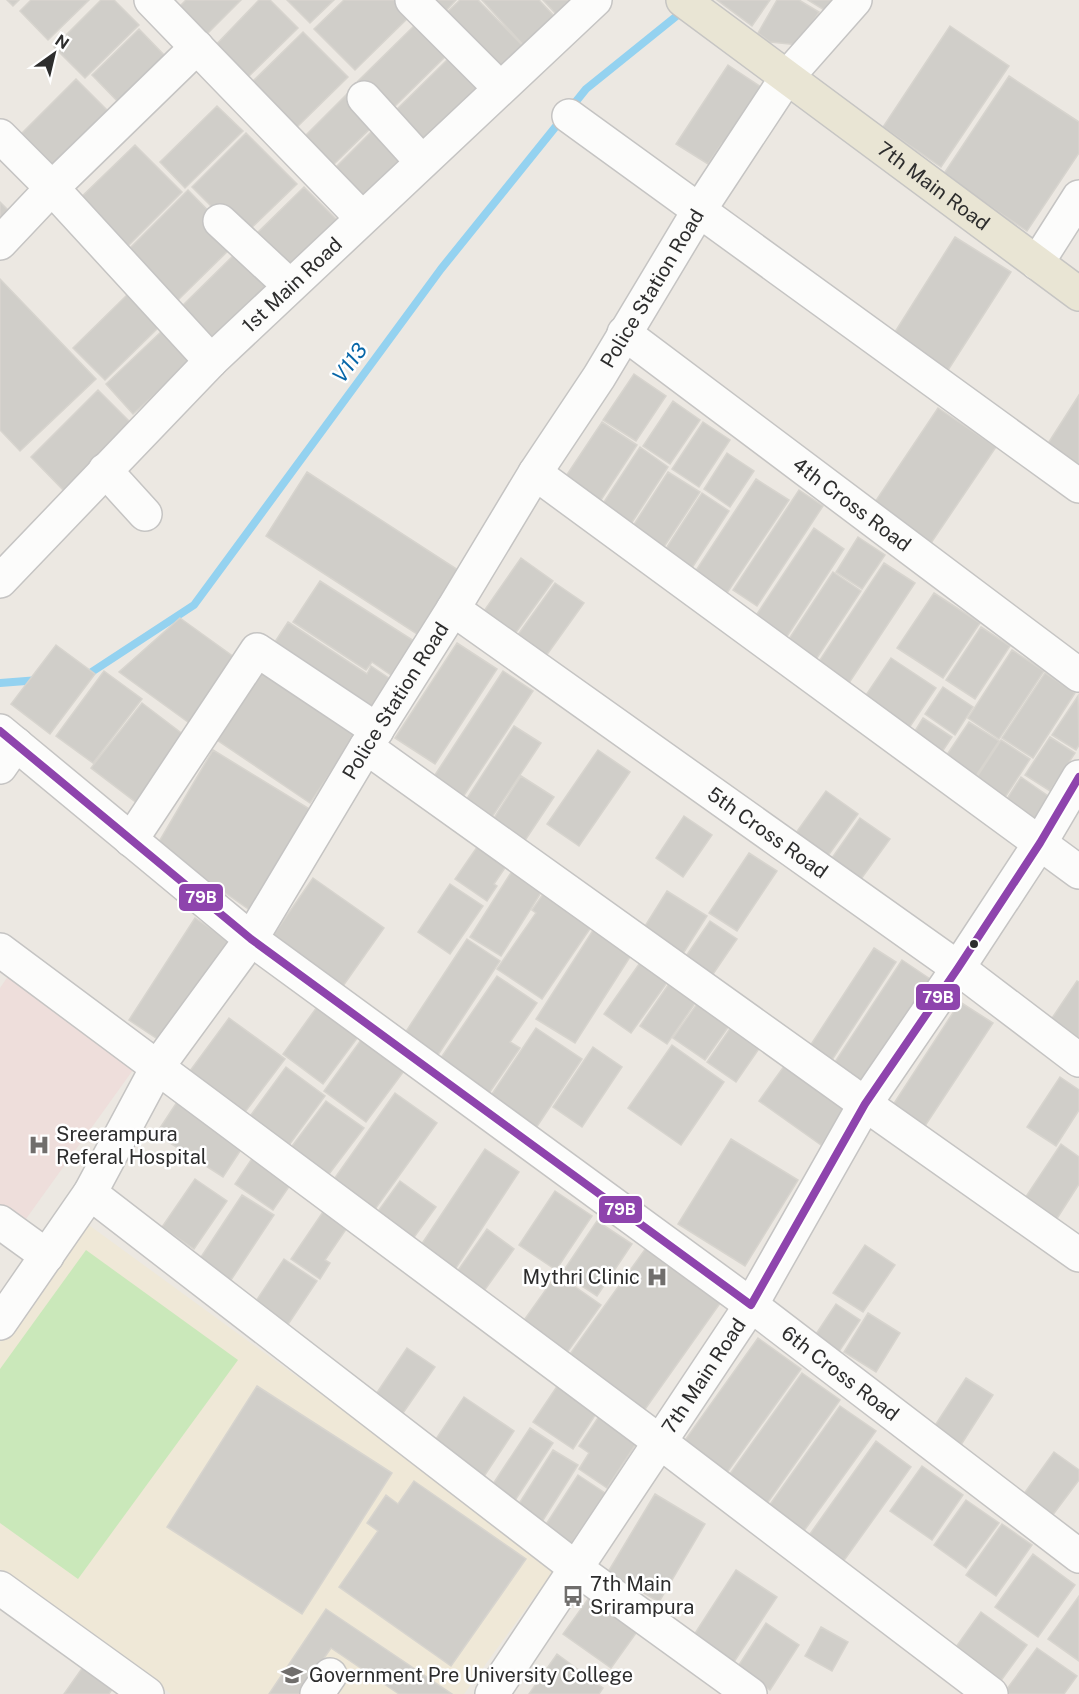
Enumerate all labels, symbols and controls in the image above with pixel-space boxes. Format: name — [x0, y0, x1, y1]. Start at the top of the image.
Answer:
north arrow — [24, 24, 84, 84]
text: N — [52, 31, 73, 53]
street label: 7th Main Road — [873, 136, 994, 236]
street label: Police Station Road — [595, 205, 709, 372]
street label: 1st Main Road — [237, 232, 347, 338]
water label: V113 — [327, 338, 372, 387]
street label: 4th Cross Road — [788, 452, 916, 556]
street label: Police Station Road — [337, 618, 454, 784]
street label: 5th Cross Road — [703, 782, 832, 884]
line badge: 79B — [178, 883, 224, 912]
text: 79B — [185, 888, 217, 907]
unlabelled marker — [968, 938, 980, 950]
line badge: 79B — [915, 983, 961, 1011]
text: 79B — [922, 988, 954, 1007]
place label: Sreerampura Referal Hospital — [56, 1122, 207, 1169]
hospital icon: Sreerampura Referal Hospital — [27, 1133, 51, 1157]
line badge: 79B — [598, 1195, 643, 1224]
text: 79B — [604, 1200, 636, 1219]
place label: Mythri Clinic — [522, 1265, 640, 1289]
hospital icon: Mythri Clinic — [645, 1265, 669, 1289]
street label: 7th Main Road — [657, 1314, 751, 1438]
street label: 6th Cross Road — [777, 1321, 904, 1426]
place label: 7th Main Srirampura — [590, 1572, 694, 1619]
bus stop icon: 7th Main Srirampura — [561, 1584, 585, 1608]
school or university icon: Government Pre University College — [280, 1663, 304, 1687]
place label: Government Pre University College — [309, 1663, 633, 1687]

